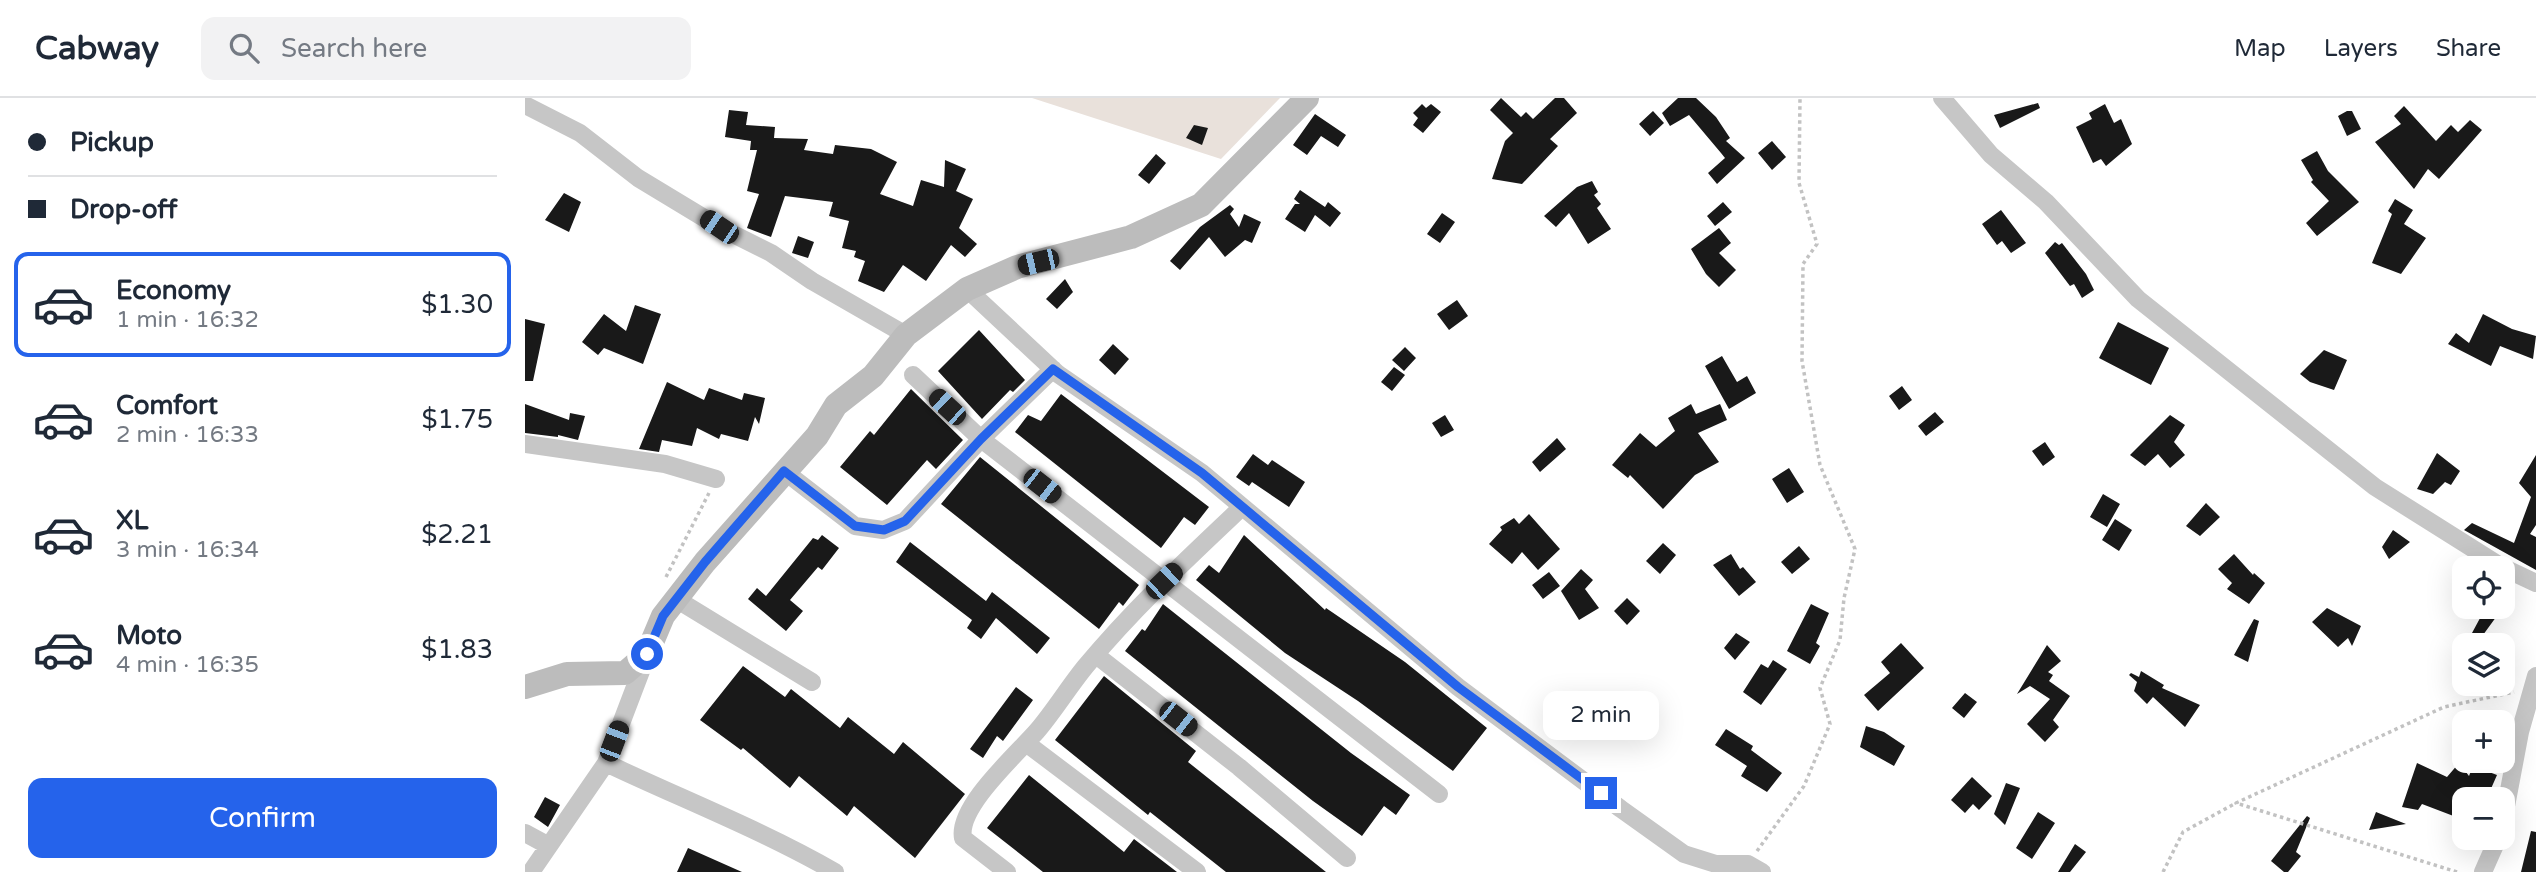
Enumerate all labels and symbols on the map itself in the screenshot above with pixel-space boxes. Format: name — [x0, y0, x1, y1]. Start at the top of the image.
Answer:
car — [696, 207, 743, 247]
car — [1016, 247, 1061, 277]
car — [925, 385, 970, 429]
car — [1019, 465, 1066, 507]
car — [1142, 559, 1187, 603]
route start — [631, 638, 663, 670]
callout: 2 min — [1543, 692, 1659, 740]
car — [1155, 698, 1202, 740]
car — [597, 718, 632, 764]
route end — [1585, 777, 1617, 809]

